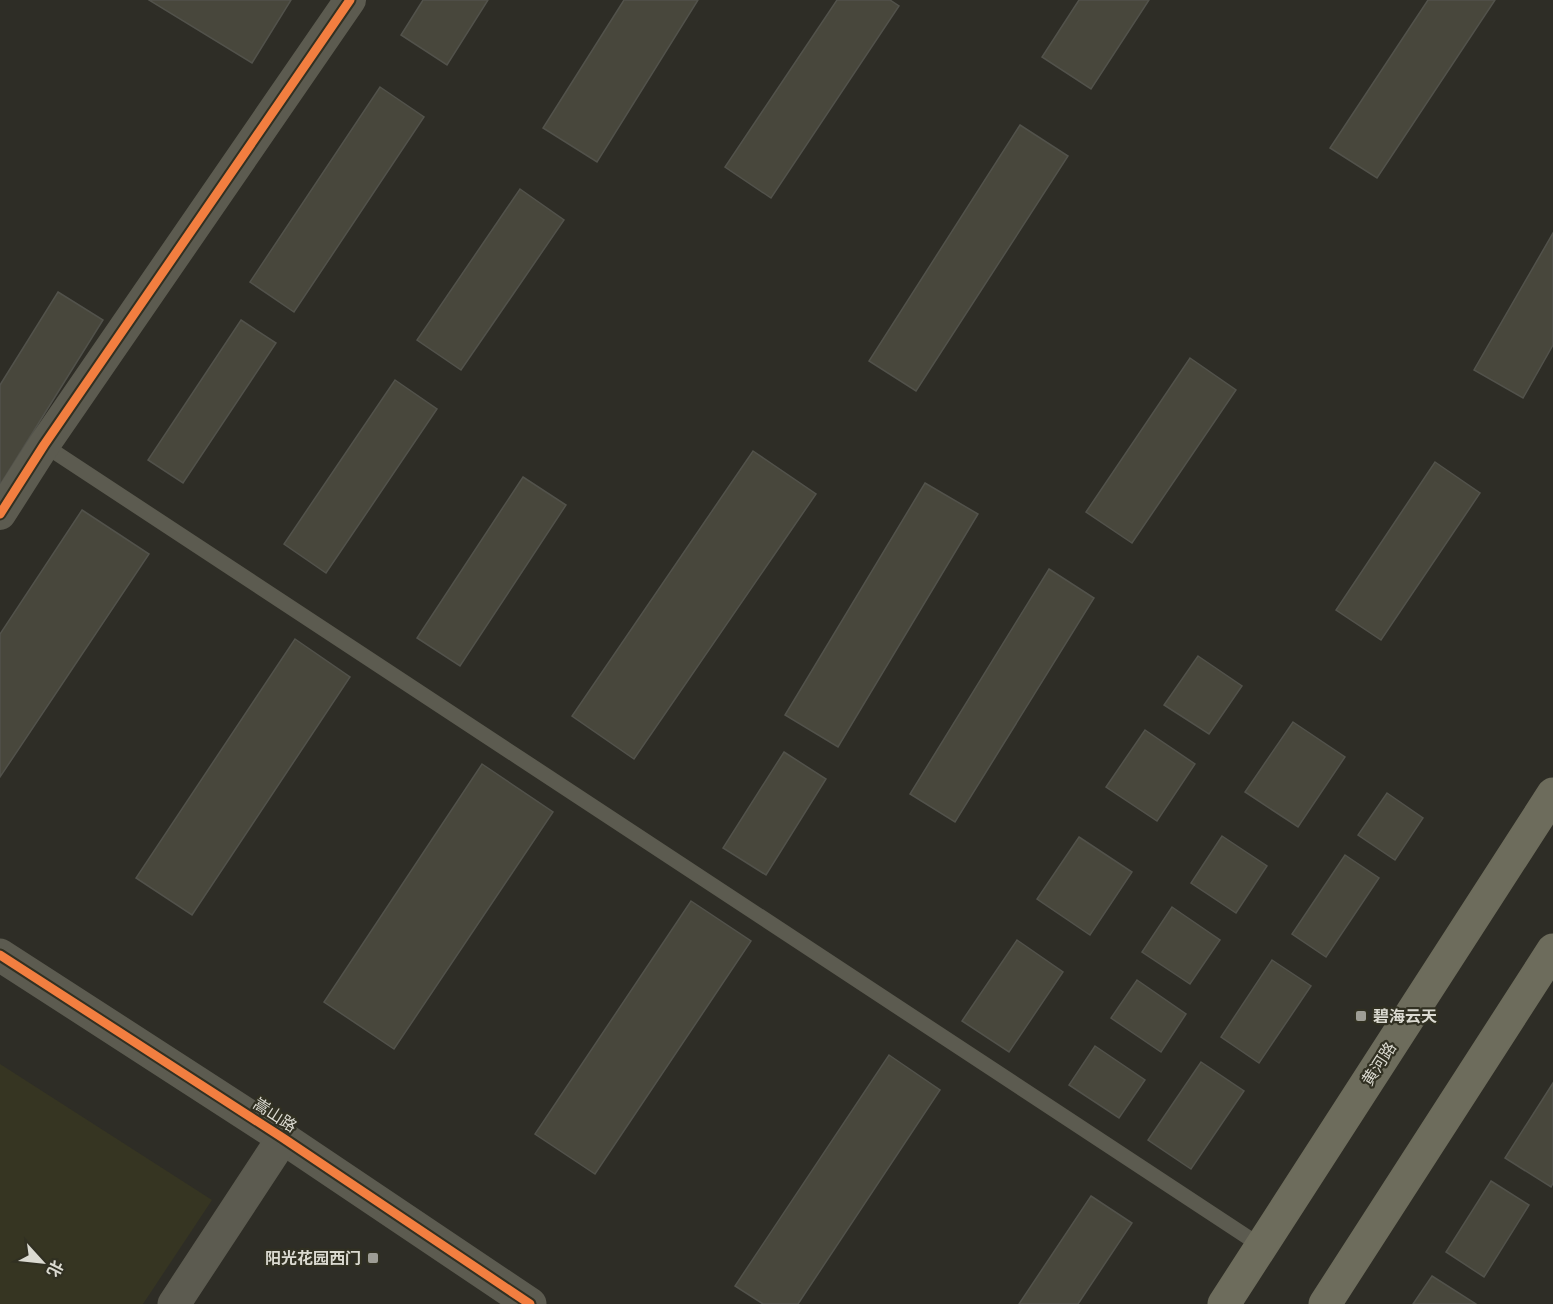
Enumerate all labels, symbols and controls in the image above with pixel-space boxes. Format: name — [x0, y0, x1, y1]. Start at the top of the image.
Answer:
place label: 碧海云天 — [1373, 1007, 1437, 1026]
marker: 碧海云天 — [1354, 1009, 1368, 1023]
street label: 黄河路 — [1358, 1039, 1400, 1089]
street label: 嵩山路 — [250, 1094, 300, 1136]
north arrow — [12, 1232, 72, 1292]
place label: 阳光花园西门 — [265, 1249, 361, 1268]
marker: 阳光花园西门 — [366, 1251, 380, 1265]
text: 北 — [43, 1257, 67, 1280]

